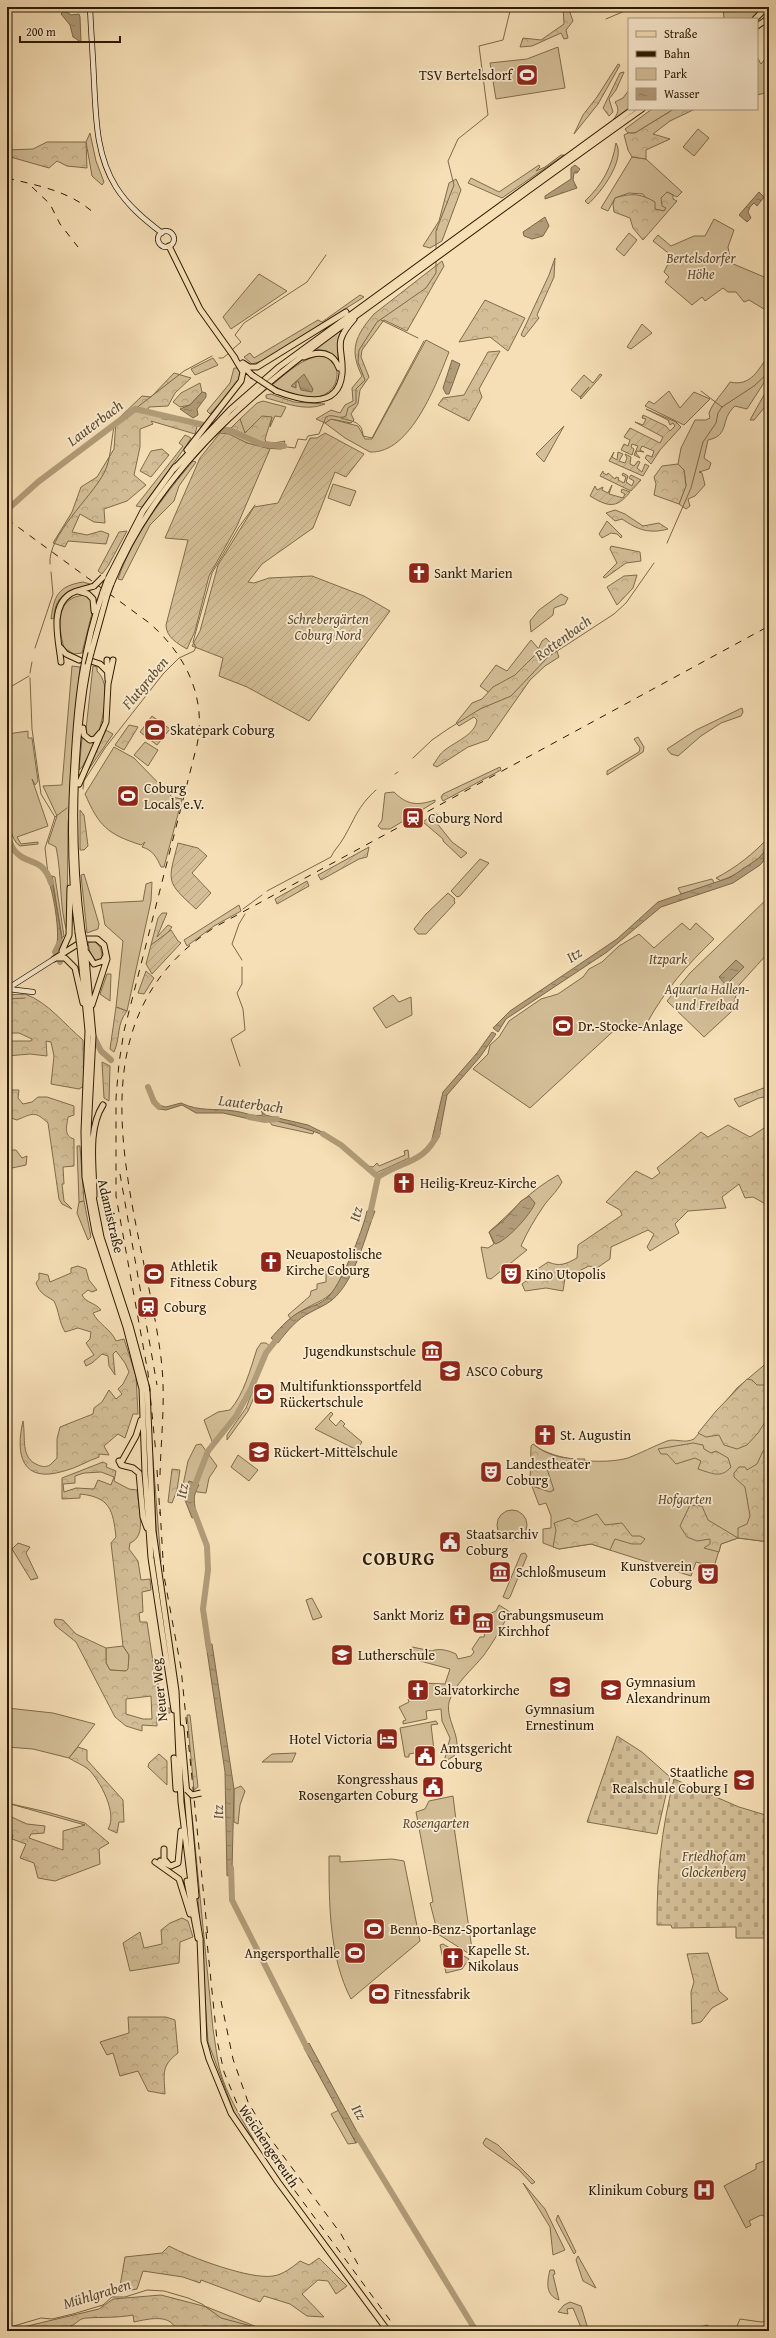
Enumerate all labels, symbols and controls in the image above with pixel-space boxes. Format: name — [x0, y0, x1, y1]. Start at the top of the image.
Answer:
scale bar — [20, 18, 120, 44]
legend — [628, 18, 758, 110]
text: 200 m — [26, 23, 56, 40]
text: Straße — [664, 25, 698, 42]
text: Bahn — [664, 45, 690, 62]
sports icon: TSV Bertelsdorf — [514, 62, 540, 88]
place label: TSV Bertelsdorf — [419, 65, 514, 85]
text: Park — [664, 65, 688, 82]
text: Wasser — [664, 85, 700, 102]
park label: Bertelsdorfer Höhe — [665, 248, 736, 284]
water label: Lauterbach — [61, 394, 127, 451]
church icon: Sankt Marien — [406, 560, 432, 586]
place label: Sankt Marien — [434, 563, 513, 583]
park label: Schrebergärten Coburg Nord — [287, 609, 369, 645]
water label: Rottenbach — [529, 610, 596, 666]
water label: Flutgraben — [116, 652, 173, 714]
sports icon: Skatepark Coburg — [142, 717, 168, 743]
place label: Skatepark Coburg — [170, 720, 275, 740]
place label: Coburg Locals e.V. — [144, 778, 204, 814]
sports icon: Coburg Locals e.V. — [115, 783, 141, 809]
station icon: Coburg Nord — [400, 805, 426, 831]
place label: Coburg Nord — [428, 808, 503, 828]
water label: Itz — [562, 942, 586, 967]
park label: Itzpark — [649, 949, 688, 969]
park label: Aquaria Hallen- und Freibad — [663, 979, 750, 1015]
sports icon: Dr.-Stocke-Anlage — [550, 1013, 576, 1039]
place label: Dr.-Stocke-Anlage — [578, 1016, 683, 1036]
water label: Lauterbach — [216, 1089, 285, 1118]
church icon: Heilig-Kreuz-Kirche — [391, 1170, 417, 1196]
place label: Heilig-Kreuz-Kirche — [420, 1173, 537, 1193]
street label: Adamistraße — [93, 1177, 129, 1255]
water label: Itz — [344, 1204, 368, 1224]
place label: Neuapostolische Kirche Coburg — [286, 1244, 383, 1280]
church icon: Neuapostolische Kirche Coburg — [258, 1249, 284, 1275]
place label: Athletik Fitness Coburg — [170, 1256, 257, 1292]
sports icon: Athletik Fitness Coburg — [141, 1261, 167, 1287]
theatre icon: Kino Utopolis — [498, 1261, 524, 1287]
place label: Kino Utopolis — [526, 1264, 606, 1284]
station icon: Coburg — [135, 1294, 161, 1320]
place label: Coburg — [164, 1297, 206, 1317]
museum icon: Jugendkunstschule — [419, 1338, 445, 1364]
place label: Jugendkunstschule — [303, 1341, 416, 1361]
school or university icon: ASCO Coburg — [437, 1358, 463, 1384]
place label: ASCO Coburg — [466, 1361, 543, 1381]
place label: Multifunktionssportfeld Rückertschule — [280, 1376, 422, 1412]
sports icon: Multifunktionssportfeld Rückertschule — [251, 1381, 277, 1407]
church icon: St. Augustin — [532, 1422, 558, 1448]
place label: St. Augustin — [560, 1425, 631, 1445]
school or university icon: Rückert-Mittelschule — [246, 1439, 272, 1465]
place label: Rückert-Mittelschule — [274, 1442, 398, 1462]
place label: Landestheater Coburg — [506, 1454, 590, 1490]
theatre icon: Landestheater Coburg — [478, 1459, 504, 1485]
water label: Itz — [170, 1482, 193, 1500]
park label: Hofgarten — [657, 1489, 712, 1509]
place label: Staatsarchiv Coburg — [466, 1524, 538, 1560]
public building icon: Staatsarchiv Coburg — [437, 1529, 463, 1555]
district label: COBURG — [363, 1545, 435, 1572]
place label: Kunstverein Coburg — [621, 1556, 692, 1592]
museum icon: Schloßmuseum — [487, 1559, 513, 1585]
theatre icon: Kunstverein Coburg — [695, 1561, 721, 1587]
place label: Schloßmuseum — [516, 1562, 607, 1582]
church icon: Sankt Moriz — [447, 1602, 473, 1628]
place label: Sankt Moriz — [373, 1605, 444, 1625]
place label: Grabungsmuseum Kirchhof — [498, 1605, 604, 1641]
museum icon: Grabungsmuseum Kirchhof — [470, 1610, 496, 1636]
school or university icon: Lutherschule — [329, 1642, 355, 1668]
place label: Lutherschule — [358, 1645, 435, 1665]
street label: Neuer Weg — [146, 1657, 172, 1723]
place label: Gymnasium Alexandrinum — [626, 1672, 711, 1708]
school or university icon: Gymnasium Ernestinum — [547, 1674, 573, 1700]
church icon: Salvatorkirche — [405, 1677, 431, 1703]
school or university icon: Gymnasium Alexandrinum — [598, 1677, 624, 1703]
place label: Salvatorkirche — [434, 1680, 520, 1700]
place label: Gymnasium Ernestinum — [525, 1699, 595, 1735]
hotel icon: Hotel Victoria — [374, 1726, 400, 1752]
place label: Hotel Victoria — [289, 1729, 372, 1749]
place label: Amtsgericht Coburg — [440, 1738, 513, 1774]
public building icon: Amtsgericht Coburg — [412, 1743, 438, 1769]
place label: Staatliche Realschule Coburg I — [613, 1762, 728, 1798]
school or university icon: Staatliche Realschule Coburg I — [731, 1767, 757, 1793]
place label: Kongresshaus Rosengarten Coburg — [299, 1769, 418, 1805]
public building icon: Kongresshaus Rosengarten Coburg — [420, 1774, 446, 1800]
water label: Itz — [207, 1804, 228, 1820]
park label: Rosengarten — [402, 1813, 469, 1833]
park label: Friedhof am Glockenberg — [681, 1846, 747, 1882]
sports icon: Benno-Benz-Sportanlage — [361, 1916, 387, 1942]
place label: Benno-Benz-Sportanlage — [390, 1919, 537, 1939]
sports icon: Angersporthalle — [342, 1940, 368, 1966]
place label: Kapelle St. Nikolaus — [468, 1940, 530, 1976]
place label: Angersporthalle — [244, 1943, 340, 1963]
church icon: Kapelle St. Nikolaus — [440, 1945, 466, 1971]
sports icon: Fitnessfabrik — [366, 1981, 392, 2007]
place label: Fitnessfabrik — [394, 1984, 471, 2004]
water label: Itz — [347, 2100, 372, 2124]
street label: Weichengereuth — [234, 2101, 304, 2192]
hospital icon: Klinikum Coburg — [691, 2177, 717, 2203]
place label: Klinikum Coburg — [589, 2180, 688, 2200]
water label: Mühlgraben — [60, 2273, 134, 2314]

